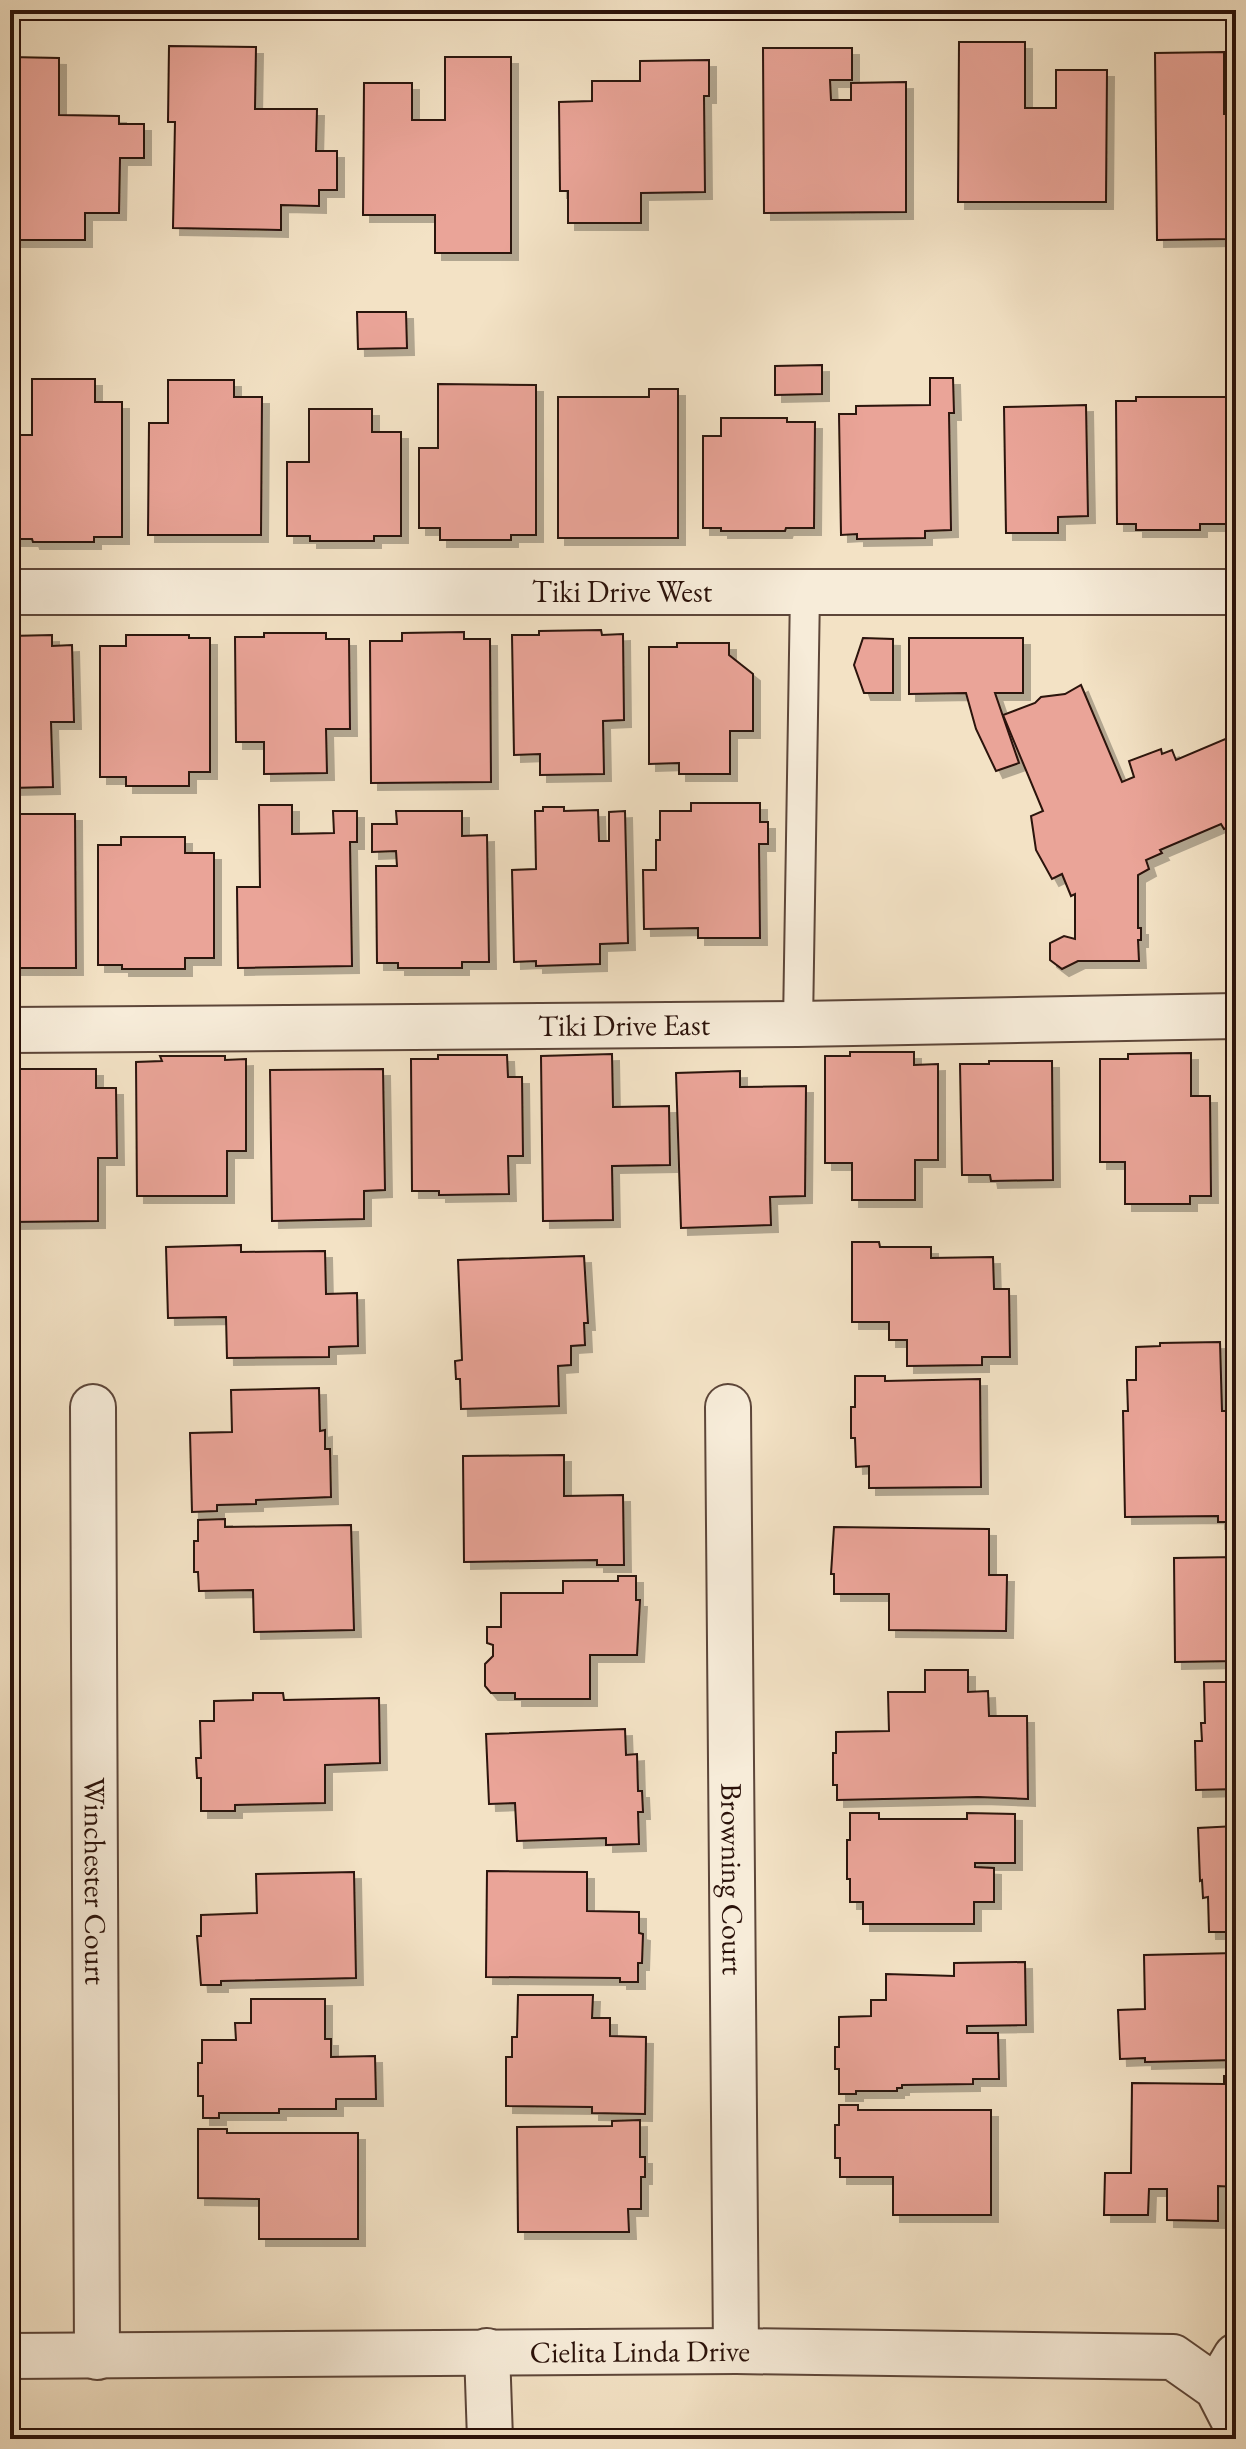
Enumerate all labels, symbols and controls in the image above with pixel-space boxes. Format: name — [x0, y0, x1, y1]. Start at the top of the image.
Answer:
street label: Tiki Drive West — [532, 572, 713, 611]
street label: Tiki Drive East — [538, 1005, 711, 1045]
street label: Winchester Court — [76, 1777, 115, 1986]
street label: Browning Court — [712, 1783, 753, 1976]
street label: Cielita Linda Drive — [530, 2331, 750, 2371]

